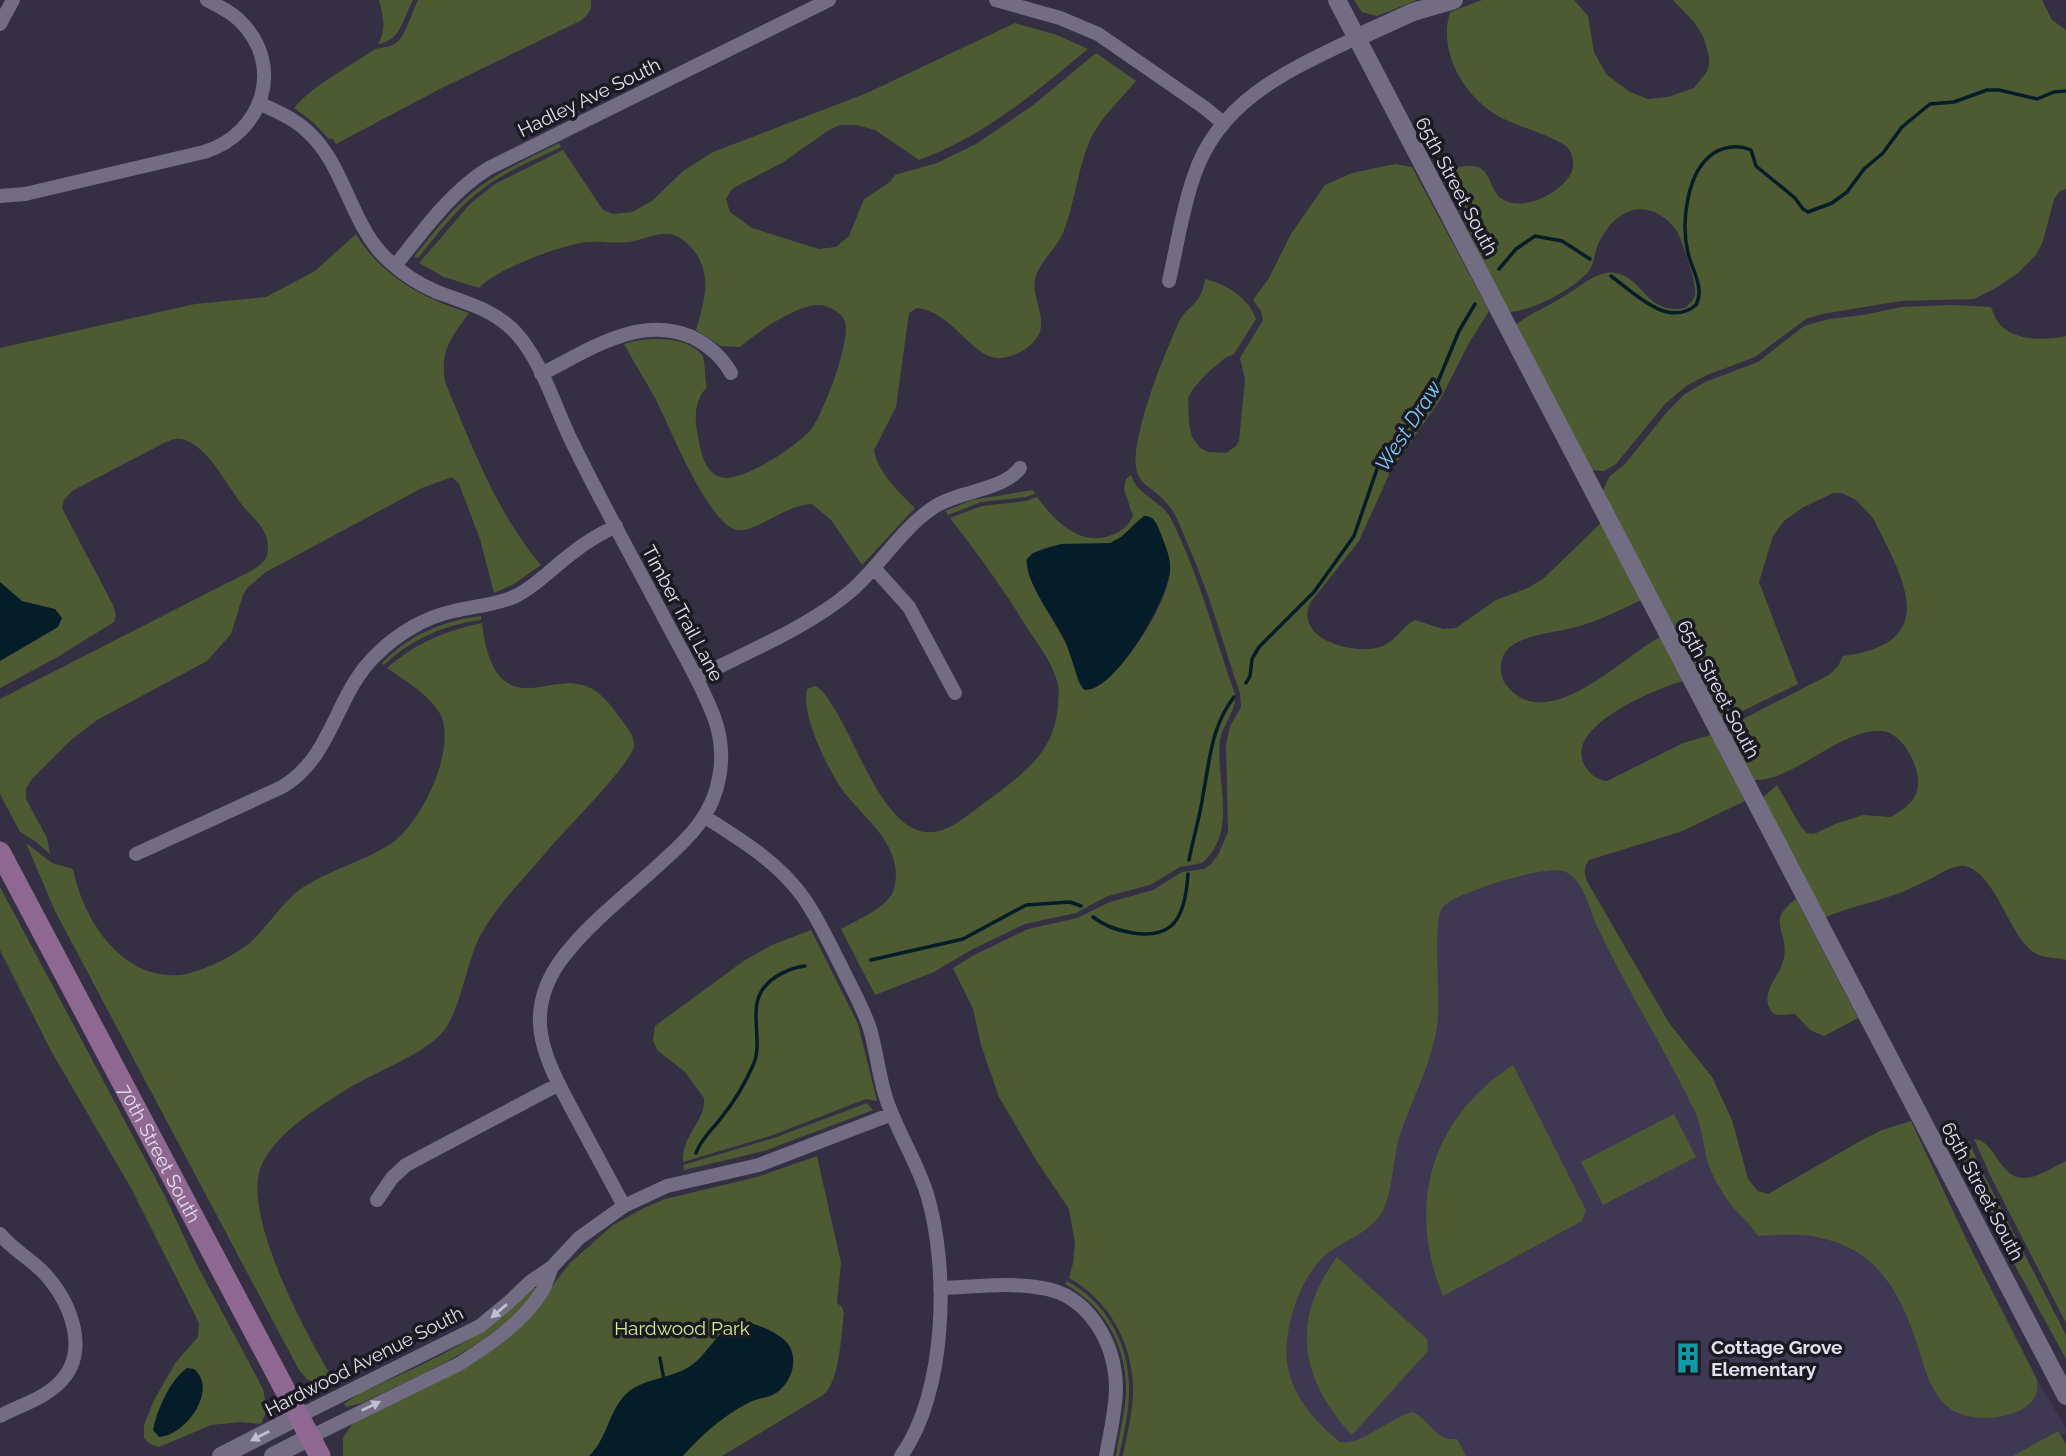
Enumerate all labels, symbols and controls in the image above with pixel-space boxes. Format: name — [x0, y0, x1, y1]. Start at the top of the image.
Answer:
street label: Hadley Ave South — [514, 53, 664, 141]
street label: 65th Street South — [1411, 113, 1503, 259]
water label: West Draw — [1370, 375, 1447, 476]
street label: Timber Trail Lane — [638, 541, 728, 685]
street label: 65th Street South — [1673, 616, 1765, 762]
street label: 70th Street South — [114, 1080, 205, 1226]
street label: 65th Street South — [1937, 1118, 2029, 1264]
street label: Hardwood Avenue South — [261, 1301, 467, 1421]
one-way arrow — [491, 1303, 508, 1318]
park label: Hardwood Park — [614, 1317, 750, 1339]
place label: Cottage Grove Elementary — [1711, 1336, 1842, 1380]
building icon: Cottage Grove Elementary — [1671, 1341, 1705, 1375]
one-way arrow — [361, 1401, 381, 1412]
one-way arrow — [250, 1431, 270, 1442]

